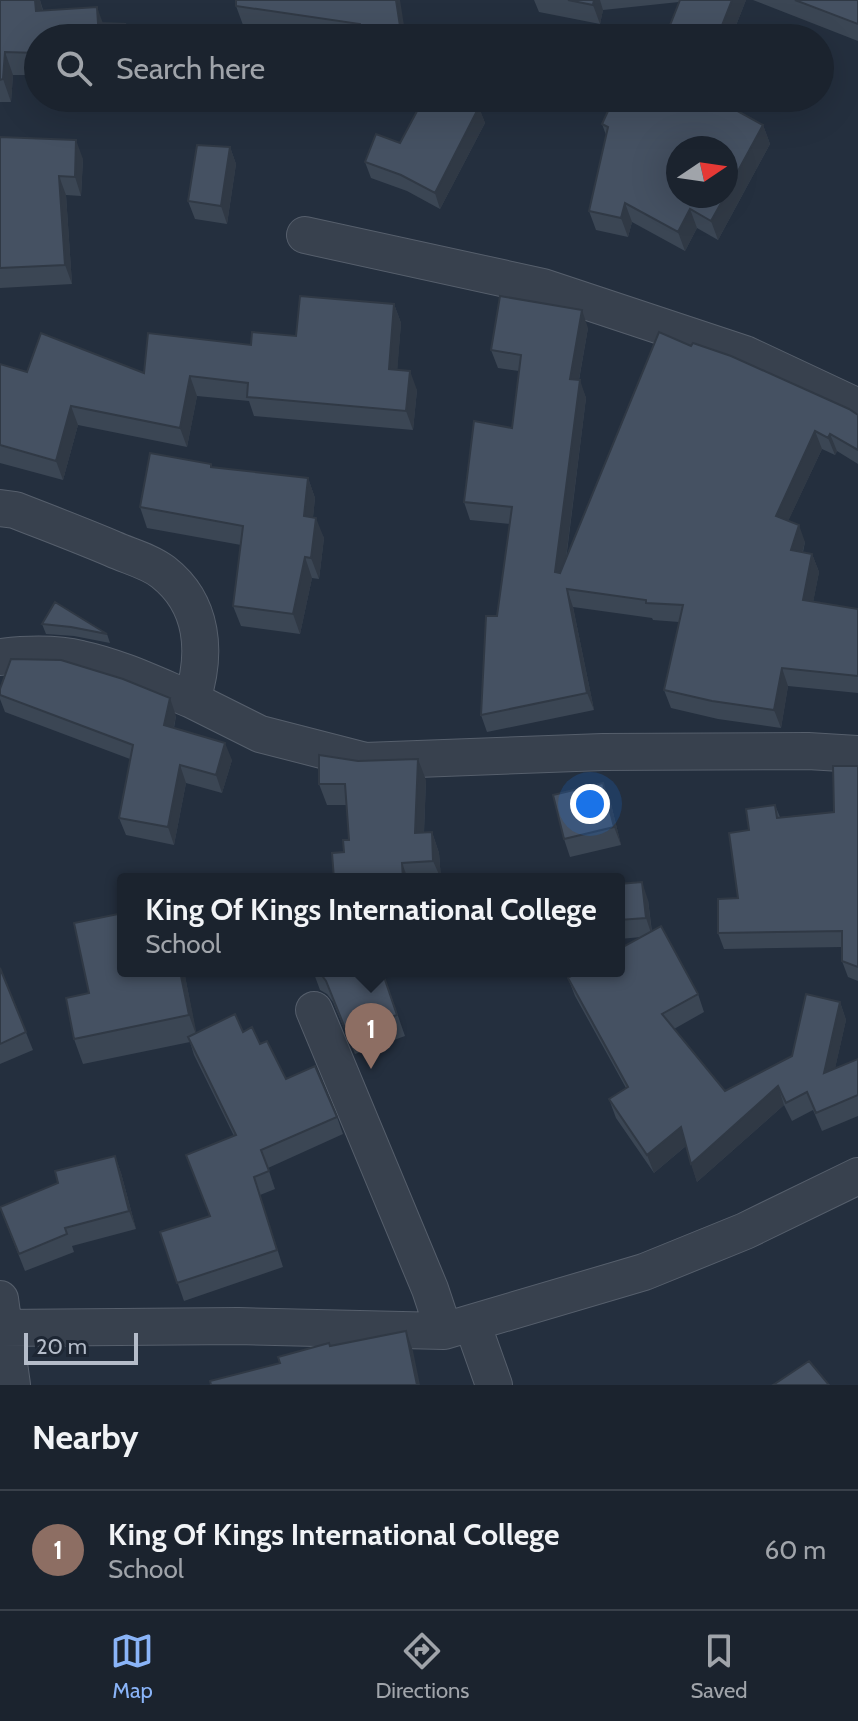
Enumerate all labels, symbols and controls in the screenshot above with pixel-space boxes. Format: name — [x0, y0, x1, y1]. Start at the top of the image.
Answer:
search box — [24, 24, 834, 112]
icon: search — [52, 46, 96, 90]
text: Search here — [116, 50, 265, 87]
north arrow — [666, 136, 738, 208]
your location — [570, 784, 610, 824]
popup — [117, 873, 625, 977]
text: King Of Kings International College — [145, 891, 597, 928]
text: School — [145, 928, 221, 960]
pin: 1 — [345, 1003, 397, 1069]
scale bar — [24, 1329, 138, 1365]
text: 20 m — [36, 1333, 87, 1360]
text: Nearby — [32, 1416, 139, 1458]
text: King Of Kings International College — [108, 1516, 559, 1553]
text: 1 — [53, 1534, 63, 1566]
text: 60 m — [764, 1534, 826, 1566]
text: School — [108, 1553, 184, 1585]
tab: Map — [110, 1629, 154, 1704]
tab: Directions — [375, 1629, 469, 1704]
tab: Saved — [690, 1629, 748, 1704]

